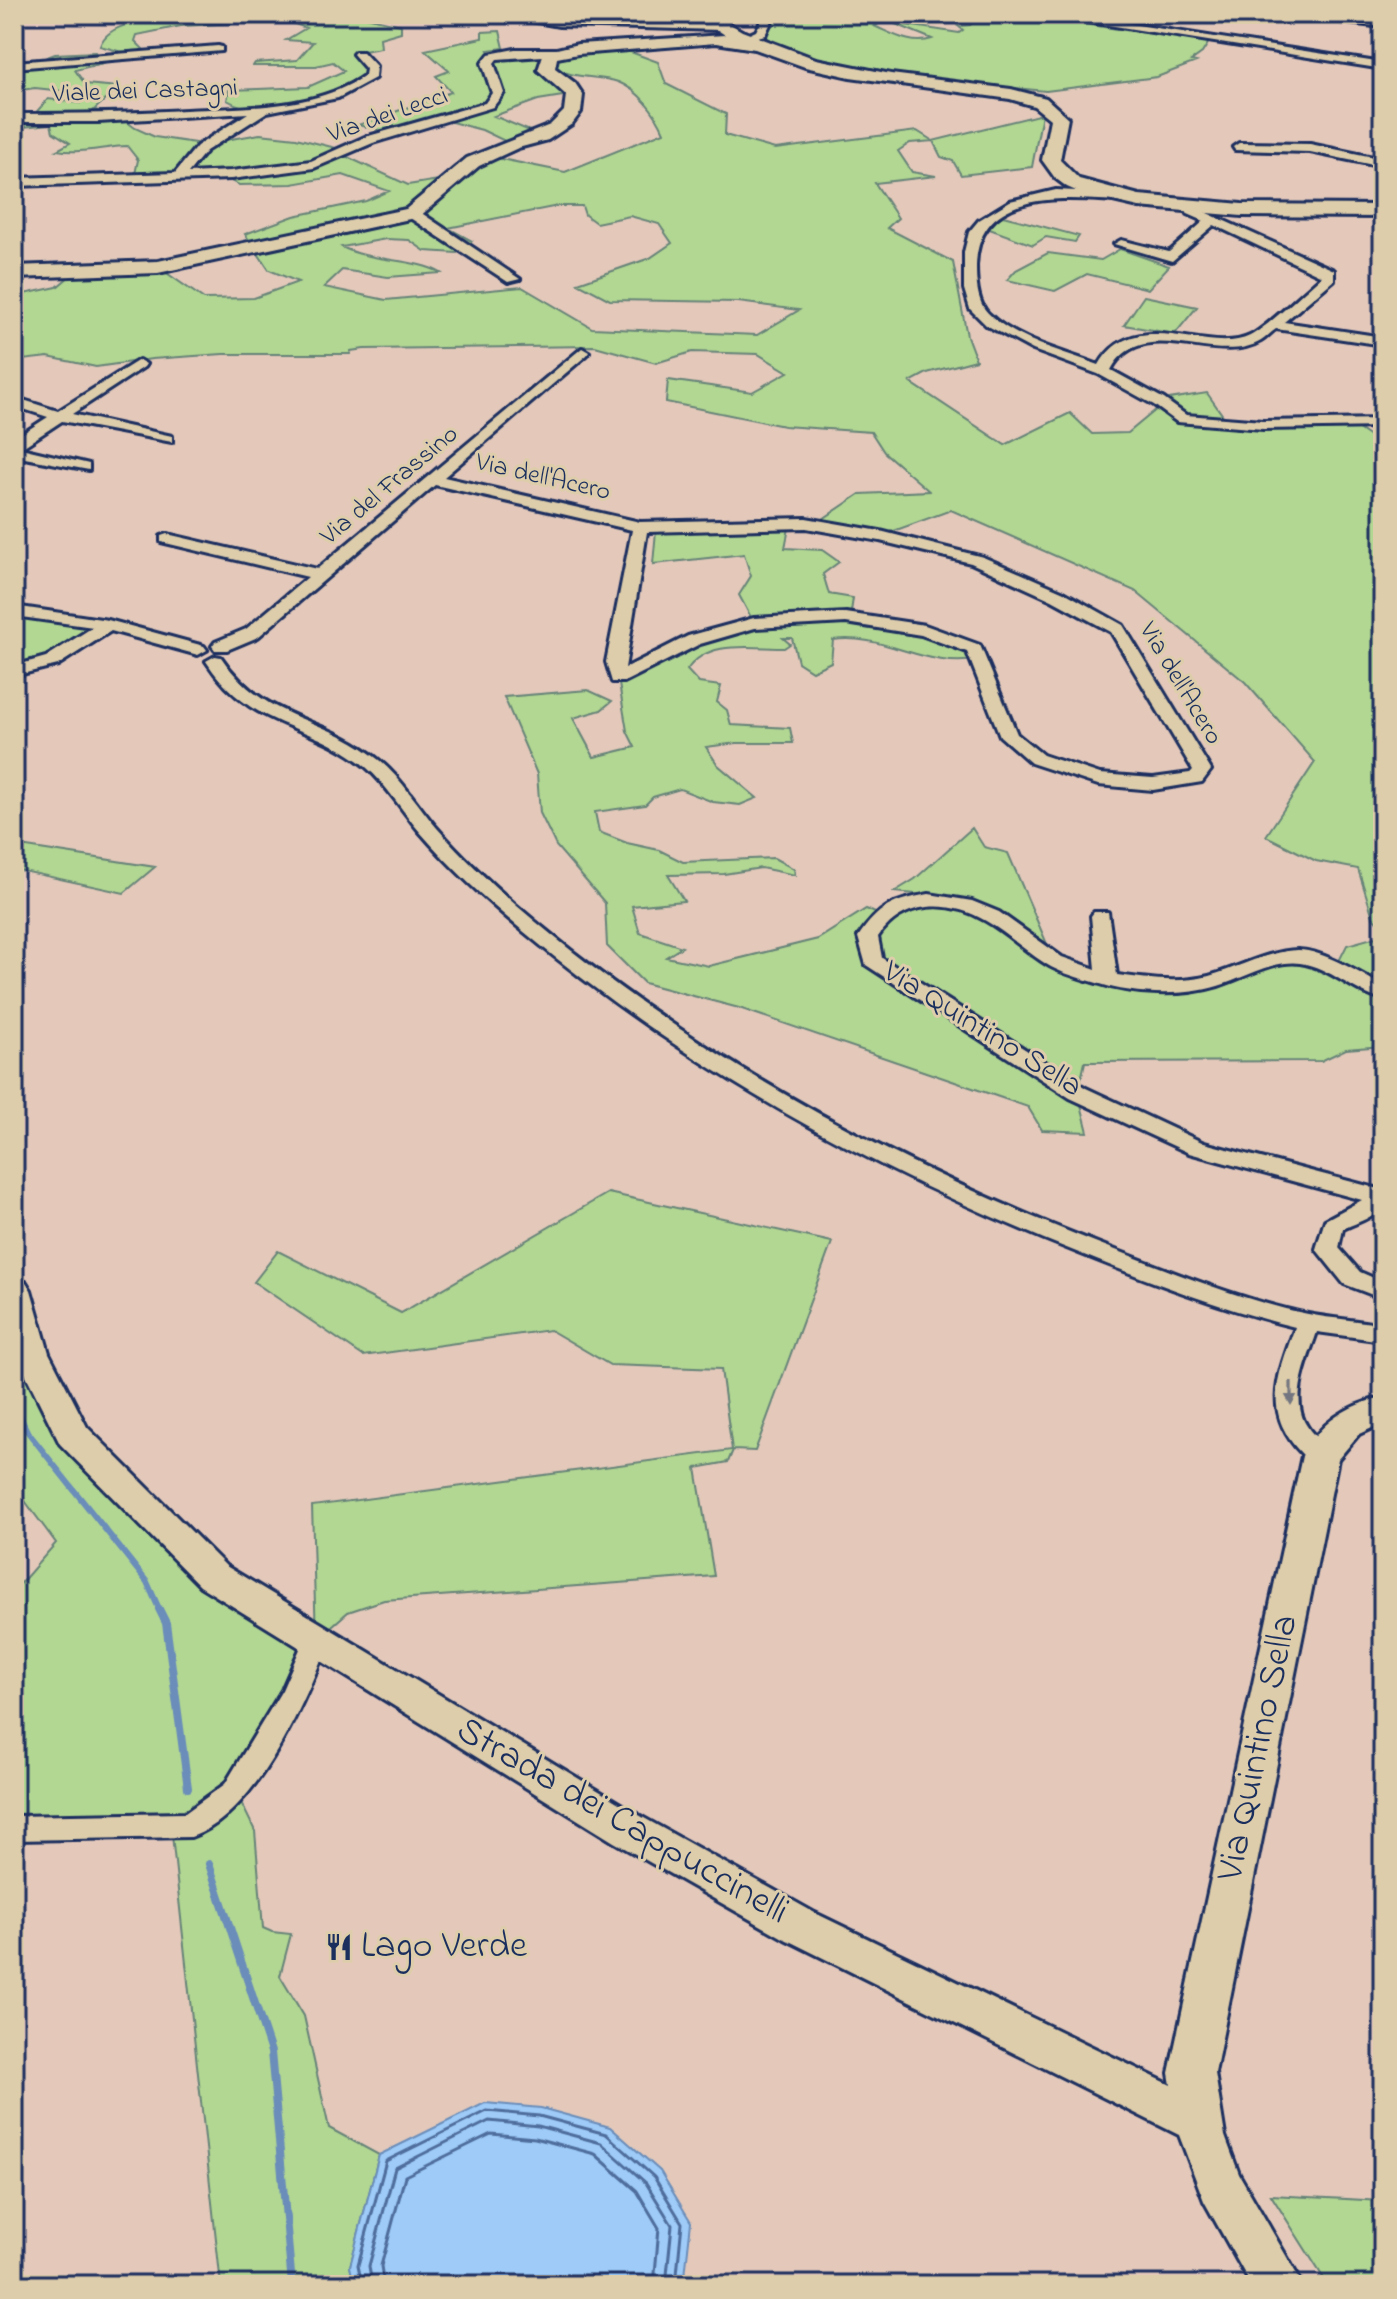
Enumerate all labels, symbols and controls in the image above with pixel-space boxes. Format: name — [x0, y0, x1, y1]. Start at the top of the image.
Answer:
street label: Viale dei Castagni — [51, 70, 238, 114]
street label: Via dei Lecci — [322, 78, 453, 155]
street label: Via del Frassino — [312, 417, 467, 556]
street label: Via dell'Acero — [471, 444, 614, 512]
street label: Via dell'Acero — [1128, 615, 1232, 753]
street label: Via Quintino Sella — [872, 949, 1091, 1110]
one-way arrow — [1285, 1381, 1297, 1406]
street label: Via Quintino Sella — [1203, 1610, 1315, 1887]
street label: Strada dei Cappuccinelli — [445, 1704, 799, 1940]
place label: Lago Verde — [361, 1919, 528, 1975]
restaurant icon: Lago Verde — [324, 1932, 354, 1962]

